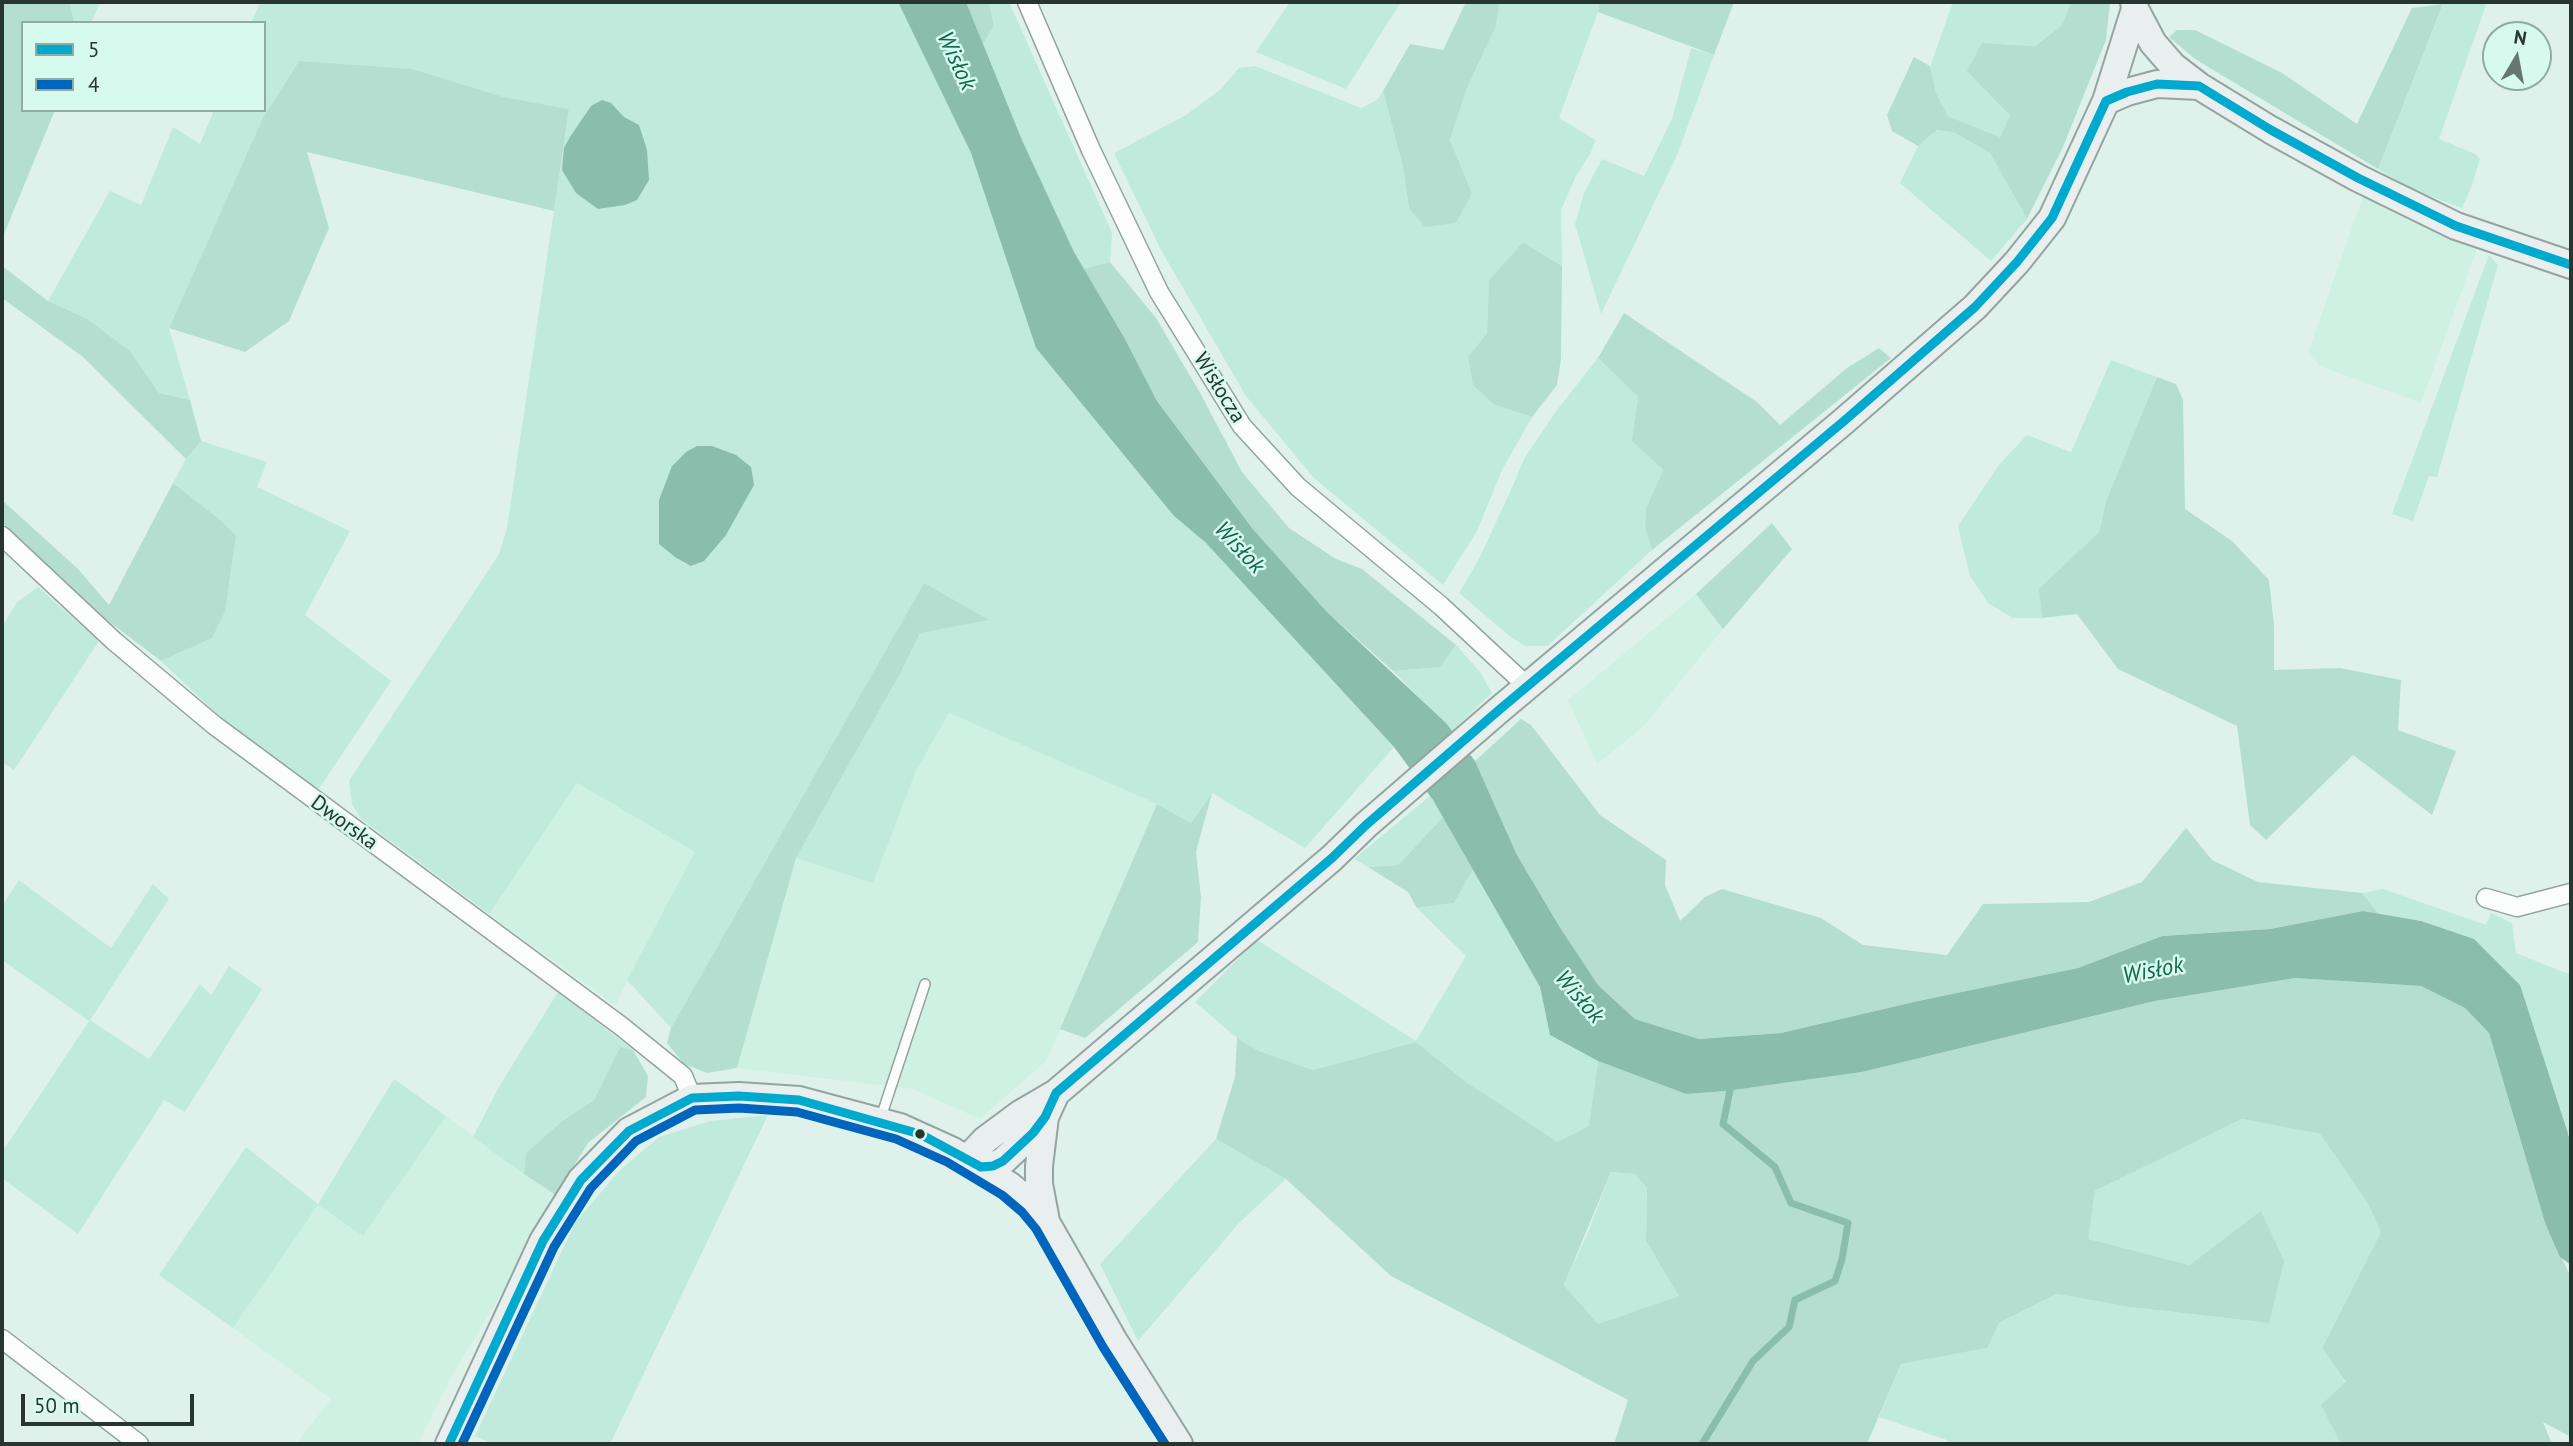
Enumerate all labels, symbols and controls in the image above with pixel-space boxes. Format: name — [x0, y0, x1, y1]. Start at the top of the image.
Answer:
legend — [21, 21, 266, 112]
north arrow — [2482, 21, 2552, 91]
text: N — [2512, 24, 2529, 50]
water label: Wisłok — [931, 27, 981, 95]
text: 5 — [88, 36, 99, 63]
text: 4 — [88, 71, 99, 98]
street label: Wisłocza — [1188, 348, 1250, 428]
water label: Wisłok — [1208, 516, 1270, 580]
street label: Dworska — [306, 790, 382, 856]
water label: Wisłok — [2120, 952, 2186, 990]
water label: Wisłok — [1549, 965, 1609, 1029]
unlabelled marker — [913, 1127, 927, 1141]
scale bar — [24, 1380, 198, 1424]
text: 50 m — [34, 1392, 80, 1419]

